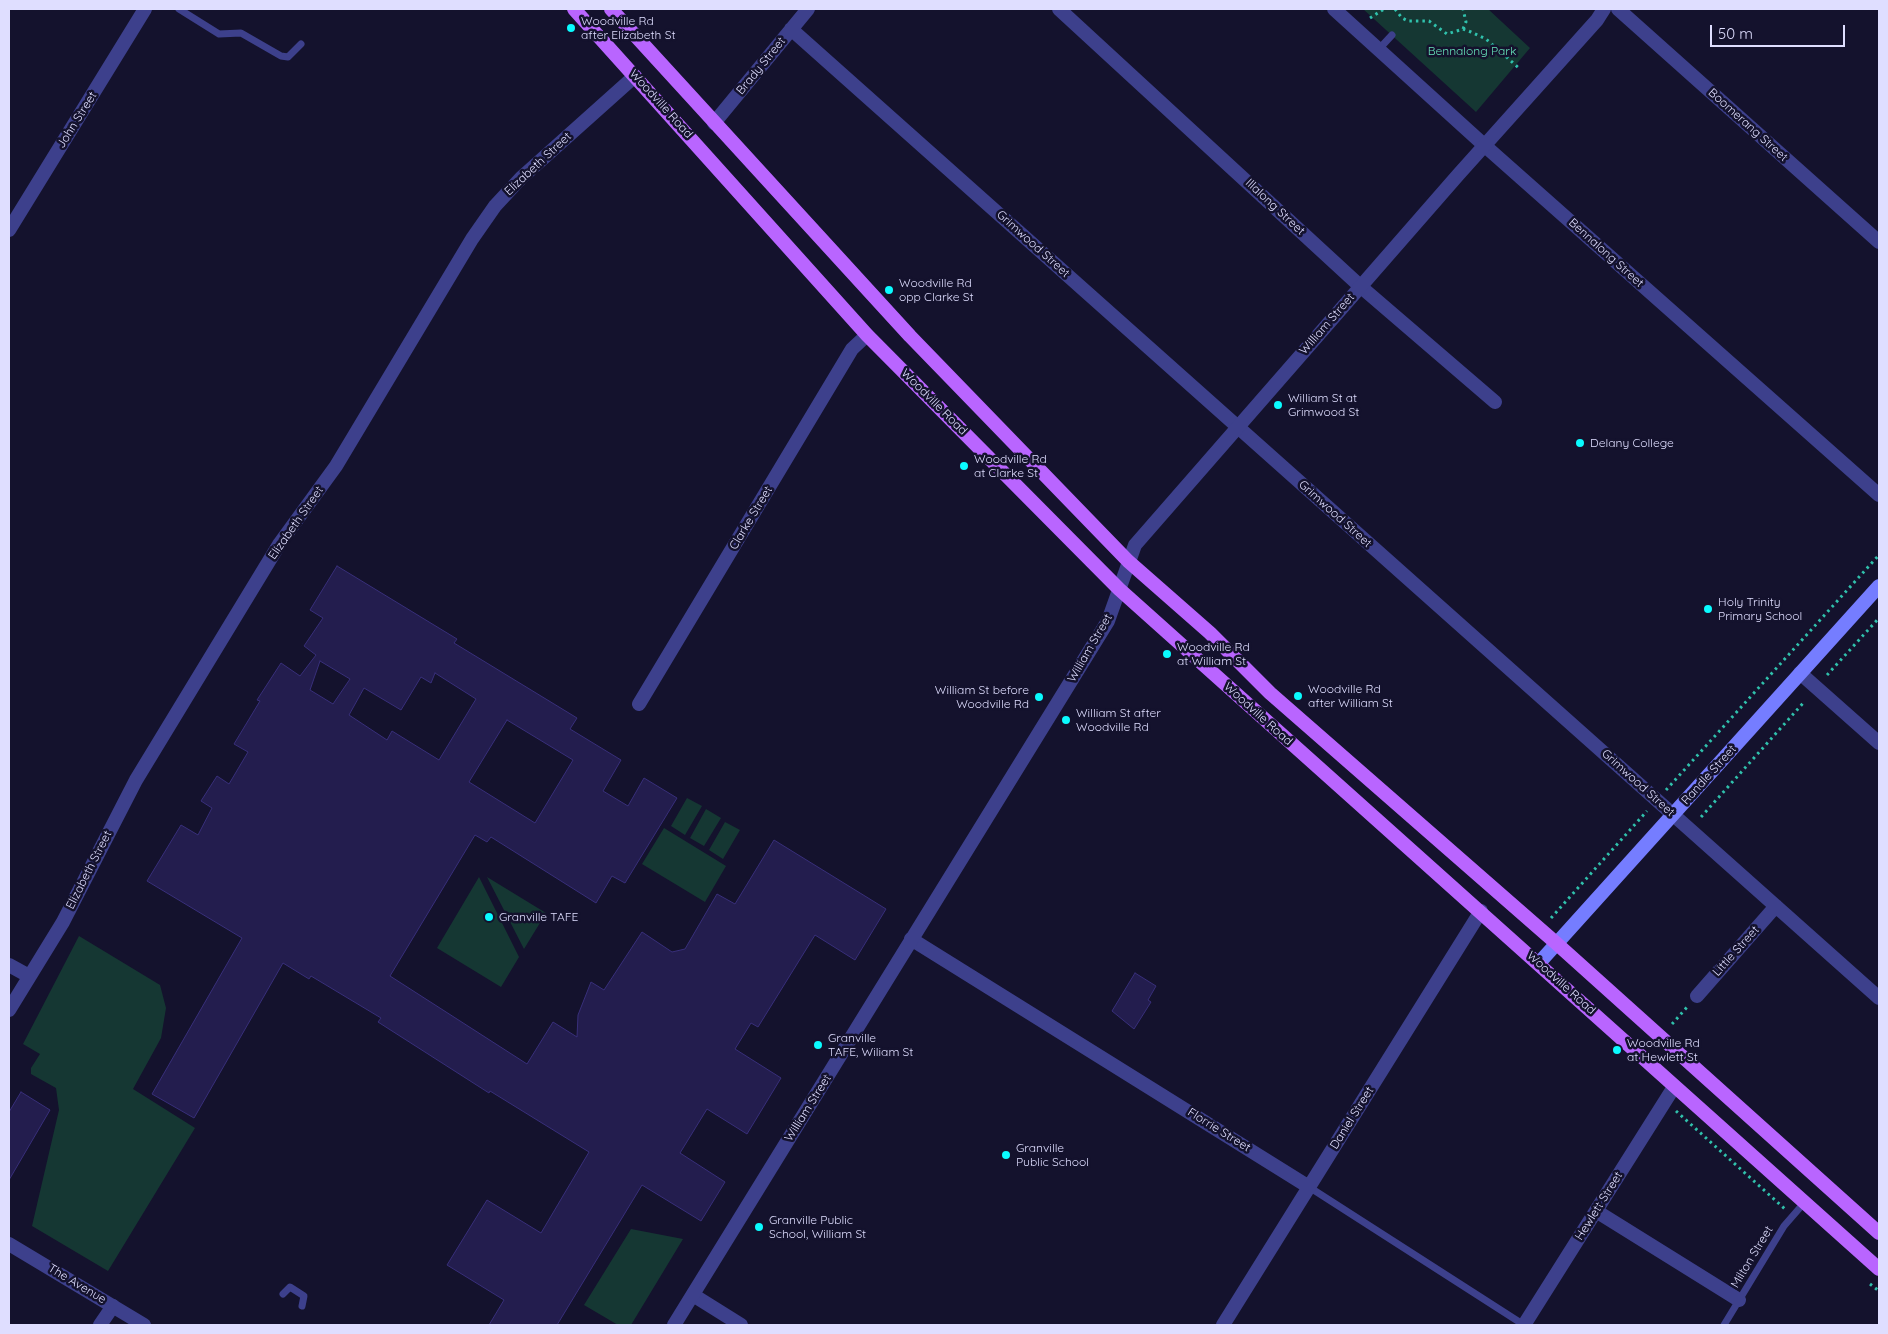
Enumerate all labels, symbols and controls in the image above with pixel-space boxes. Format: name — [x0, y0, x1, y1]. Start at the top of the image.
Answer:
place label: Woodville Rd after Elizabeth St — [581, 14, 675, 42]
scale bar — [1713, 15, 1848, 47]
marker: Woodville Rd after Elizabeth St — [565, 22, 577, 34]
text: 50 m — [1718, 24, 1753, 43]
street label: Brady Street — [733, 34, 789, 98]
park label: Bennalong Park — [1428, 44, 1516, 58]
street label: Woodville Road — [626, 67, 696, 141]
street label: Boomerang Street — [1705, 85, 1791, 165]
street label: John Street — [54, 89, 100, 151]
street label: Elizabeth Street — [502, 129, 574, 199]
street label: Illalong Street — [1242, 176, 1308, 238]
street label: Grimwood Street — [994, 207, 1072, 281]
street label: Bennalong Street — [1565, 215, 1647, 291]
place label: Woodville Rd opp Clarke St — [899, 276, 974, 304]
marker: Woodville Rd opp Clarke St — [883, 284, 895, 296]
street label: William Street — [1296, 290, 1358, 358]
street label: Woodville Road — [898, 366, 970, 438]
place label: William St at Grimwood St — [1288, 391, 1359, 419]
marker: William St at Grimwood St — [1272, 399, 1284, 411]
place label: Delany College — [1590, 436, 1674, 450]
marker: Delany College — [1574, 437, 1586, 449]
place label: Woodville Rd at Clarke St — [974, 452, 1047, 480]
marker: Woodville Rd at Clarke St — [958, 460, 970, 472]
street label: Grimwood Street — [1296, 477, 1374, 551]
street label: Elizabeth Street — [265, 484, 327, 562]
street label: Clarke Street — [726, 484, 776, 552]
place label: Holy Trinity Primary School — [1718, 595, 1802, 623]
marker: Holy Trinity Primary School — [1702, 603, 1714, 615]
street label: William Street — [1065, 611, 1115, 685]
place label: Woodville Rd at William St — [1177, 640, 1250, 668]
marker: Woodville Rd at William St — [1161, 648, 1173, 660]
street label: Woodville Road — [1221, 679, 1295, 749]
place label: Woodville Rd after William St — [1308, 682, 1393, 710]
place label: William St before Woodville Rd — [935, 683, 1029, 711]
marker: Woodville Rd after William St — [1292, 690, 1304, 702]
marker: William St before Woodville Rd — [1033, 691, 1045, 703]
place label: William St after Woodville Rd — [1076, 706, 1161, 734]
marker: William St after Woodville Rd — [1060, 714, 1072, 726]
street label: Randle Street — [1679, 742, 1739, 808]
street label: Grimwood Street — [1599, 746, 1677, 820]
street label: Elizabeth Street — [63, 828, 115, 912]
place label: Granville TAFE — [499, 910, 578, 924]
marker: Granville TAFE — [483, 911, 495, 923]
street label: Little Street — [1710, 923, 1762, 979]
street label: Woodville Road — [1524, 948, 1598, 1018]
place label: Granville TAFE, Wiliam St — [828, 1031, 913, 1059]
place label: Woodville Rd at Hewlett St — [1627, 1036, 1700, 1064]
marker: Granville TAFE, Wiliam St — [812, 1039, 824, 1051]
marker: Woodville Rd at Hewlett St — [1611, 1044, 1623, 1056]
street label: William Street — [782, 1072, 834, 1144]
street label: Daniel Street — [1327, 1084, 1377, 1152]
street label: Florrie Street — [1185, 1105, 1253, 1155]
place label: Granville Public School — [1016, 1141, 1089, 1169]
marker: Granville Public School — [1000, 1149, 1012, 1161]
street label: Hewlett Street — [1572, 1169, 1626, 1243]
place label: Granville Public School, William St — [769, 1213, 866, 1241]
marker: Granville Public School, William St — [753, 1221, 765, 1233]
street label: Milton Street — [1728, 1224, 1776, 1290]
street label: The Avenue — [45, 1261, 109, 1307]

